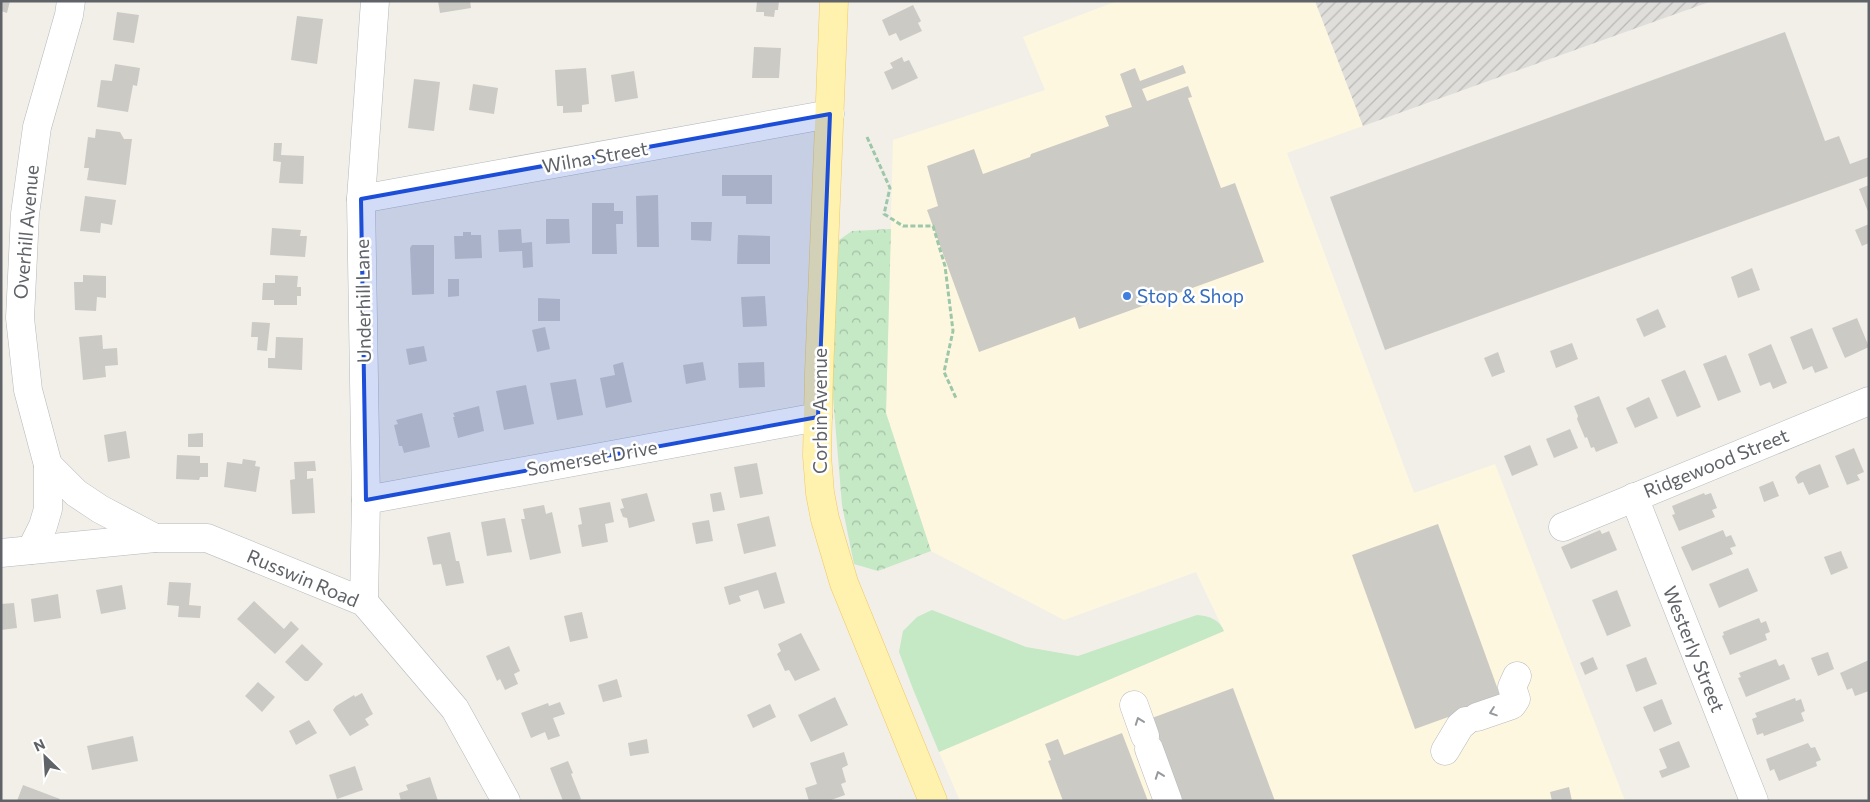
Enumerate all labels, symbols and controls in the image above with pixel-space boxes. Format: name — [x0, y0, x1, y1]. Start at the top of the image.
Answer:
street label: Wilna Street — [540, 136, 650, 177]
street label: Overhill Avenue — [8, 164, 43, 300]
street label: Underhill Lane — [350, 239, 375, 363]
place label: Stop & Shop — [1137, 284, 1244, 307]
marker: Stop & Shop — [1121, 290, 1133, 302]
street label: Corbin Avenue — [808, 348, 831, 474]
street label: Ridgewood Street — [1640, 423, 1792, 502]
street label: Somerset Drive — [525, 435, 659, 480]
street label: Russwin Road — [244, 544, 363, 611]
street label: Westerly Street — [1659, 582, 1730, 715]
one-way arrow — [1490, 706, 1498, 716]
one-way arrow — [1135, 717, 1145, 725]
north arrow — [20, 732, 70, 782]
text: N — [31, 735, 48, 755]
one-way arrow — [1155, 771, 1165, 780]

